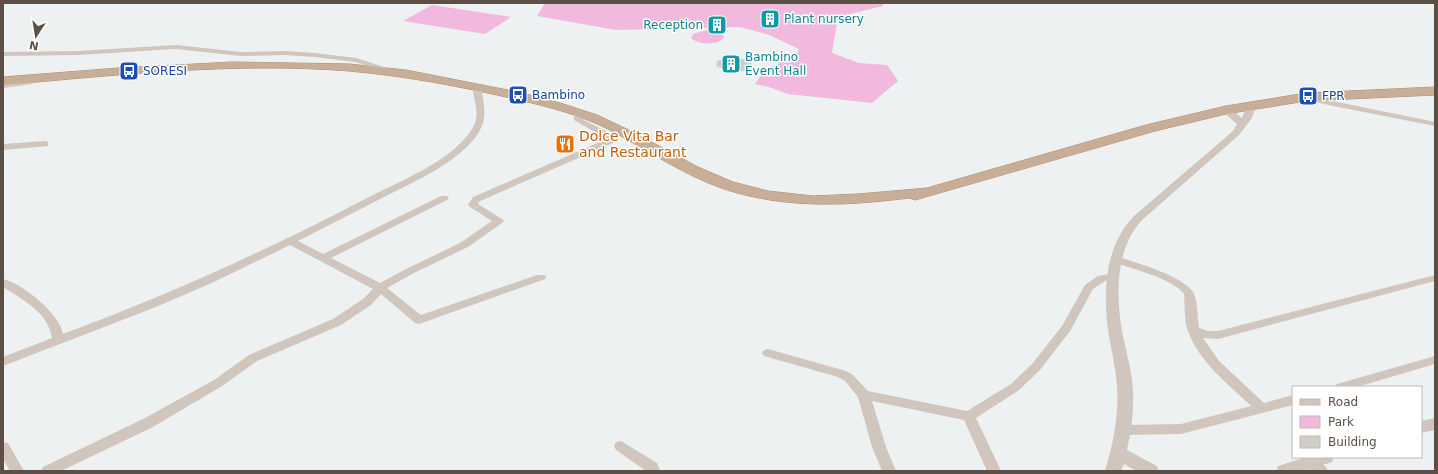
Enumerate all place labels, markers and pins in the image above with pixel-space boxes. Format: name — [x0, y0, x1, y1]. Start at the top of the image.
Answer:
building icon: Plant nursery — [759, 8, 781, 30]
place label: Plant nursery — [784, 12, 864, 26]
building icon: Reception — [706, 14, 728, 36]
place label: Reception — [643, 18, 703, 32]
place label: Bambino Event Hall — [745, 50, 806, 78]
building icon: Bambino Event Hall — [720, 53, 742, 75]
bus stop icon: SORESI — [118, 60, 140, 82]
place label: SORESI — [143, 64, 187, 78]
bus stop icon: Bambino — [507, 84, 529, 106]
bus stop icon: FPR — [1297, 85, 1319, 107]
place label: Bambino — [532, 88, 585, 102]
place label: FPR — [1322, 89, 1344, 103]
place label: Dolce Vita Bar and Restaurant — [579, 128, 687, 160]
restaurant icon: Dolce Vita Bar and Restaurant — [554, 133, 576, 155]

